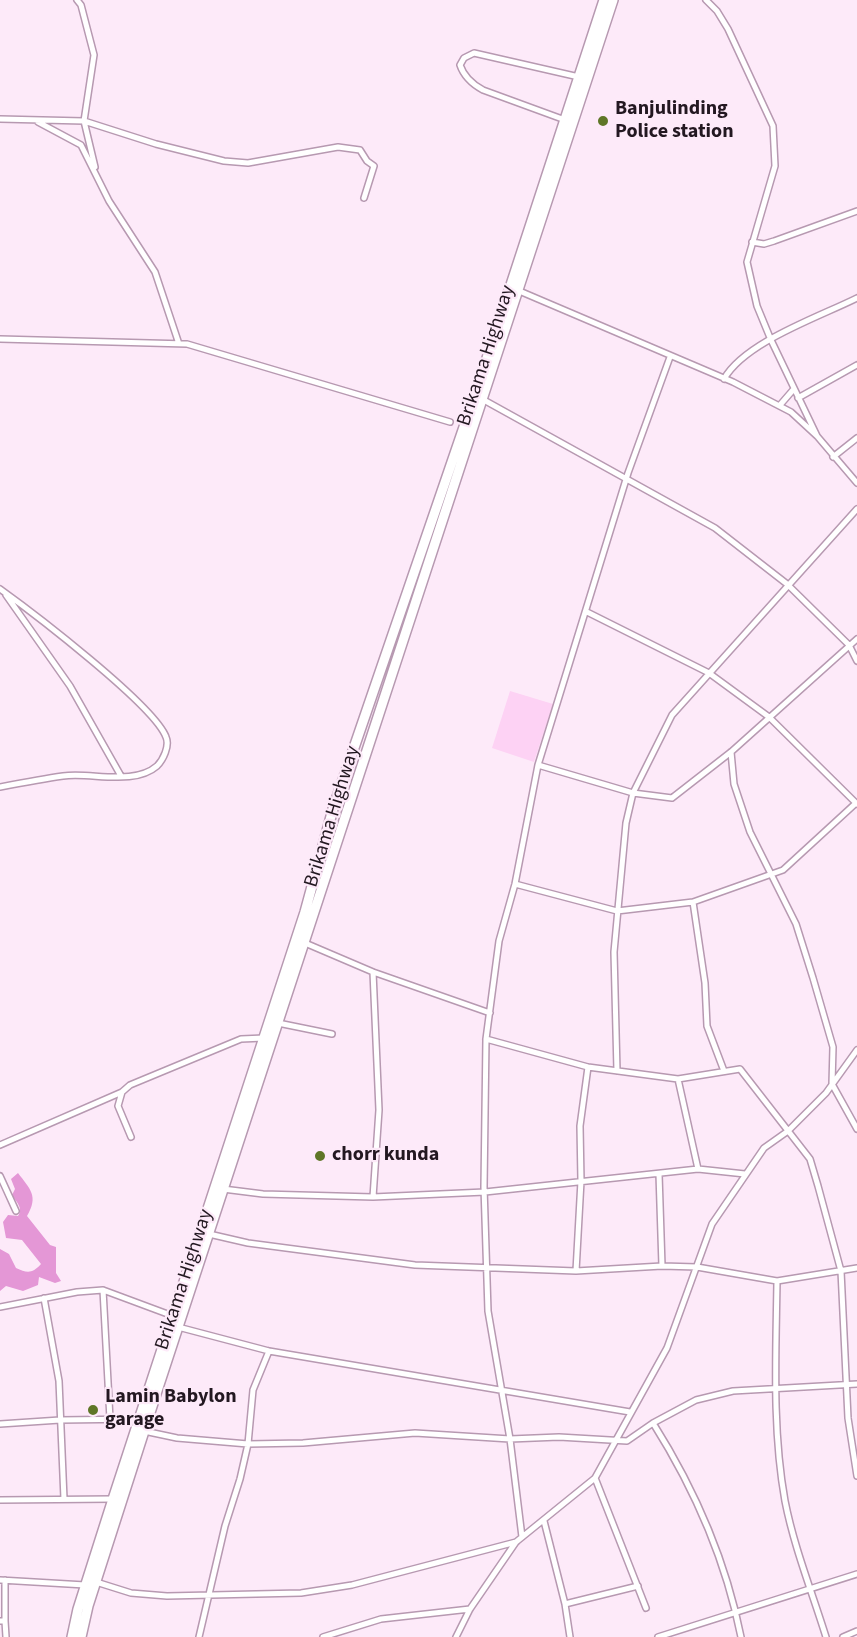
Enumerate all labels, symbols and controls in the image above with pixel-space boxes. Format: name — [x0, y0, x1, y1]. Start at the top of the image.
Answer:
place label: Banjulinding Police station — [615, 98, 734, 145]
marker: Banjulinding Police station — [596, 114, 610, 128]
street label: Brikama Highway — [453, 283, 521, 429]
street label: Brikama Highway — [300, 743, 366, 891]
place label: chorr kunda — [332, 1144, 439, 1168]
marker: chorr kunda — [313, 1149, 327, 1163]
street label: Brikama Highway — [151, 1207, 219, 1353]
place label: Lamin Babylon garage — [105, 1386, 237, 1433]
marker: Lamin Babylon garage — [86, 1403, 100, 1417]

